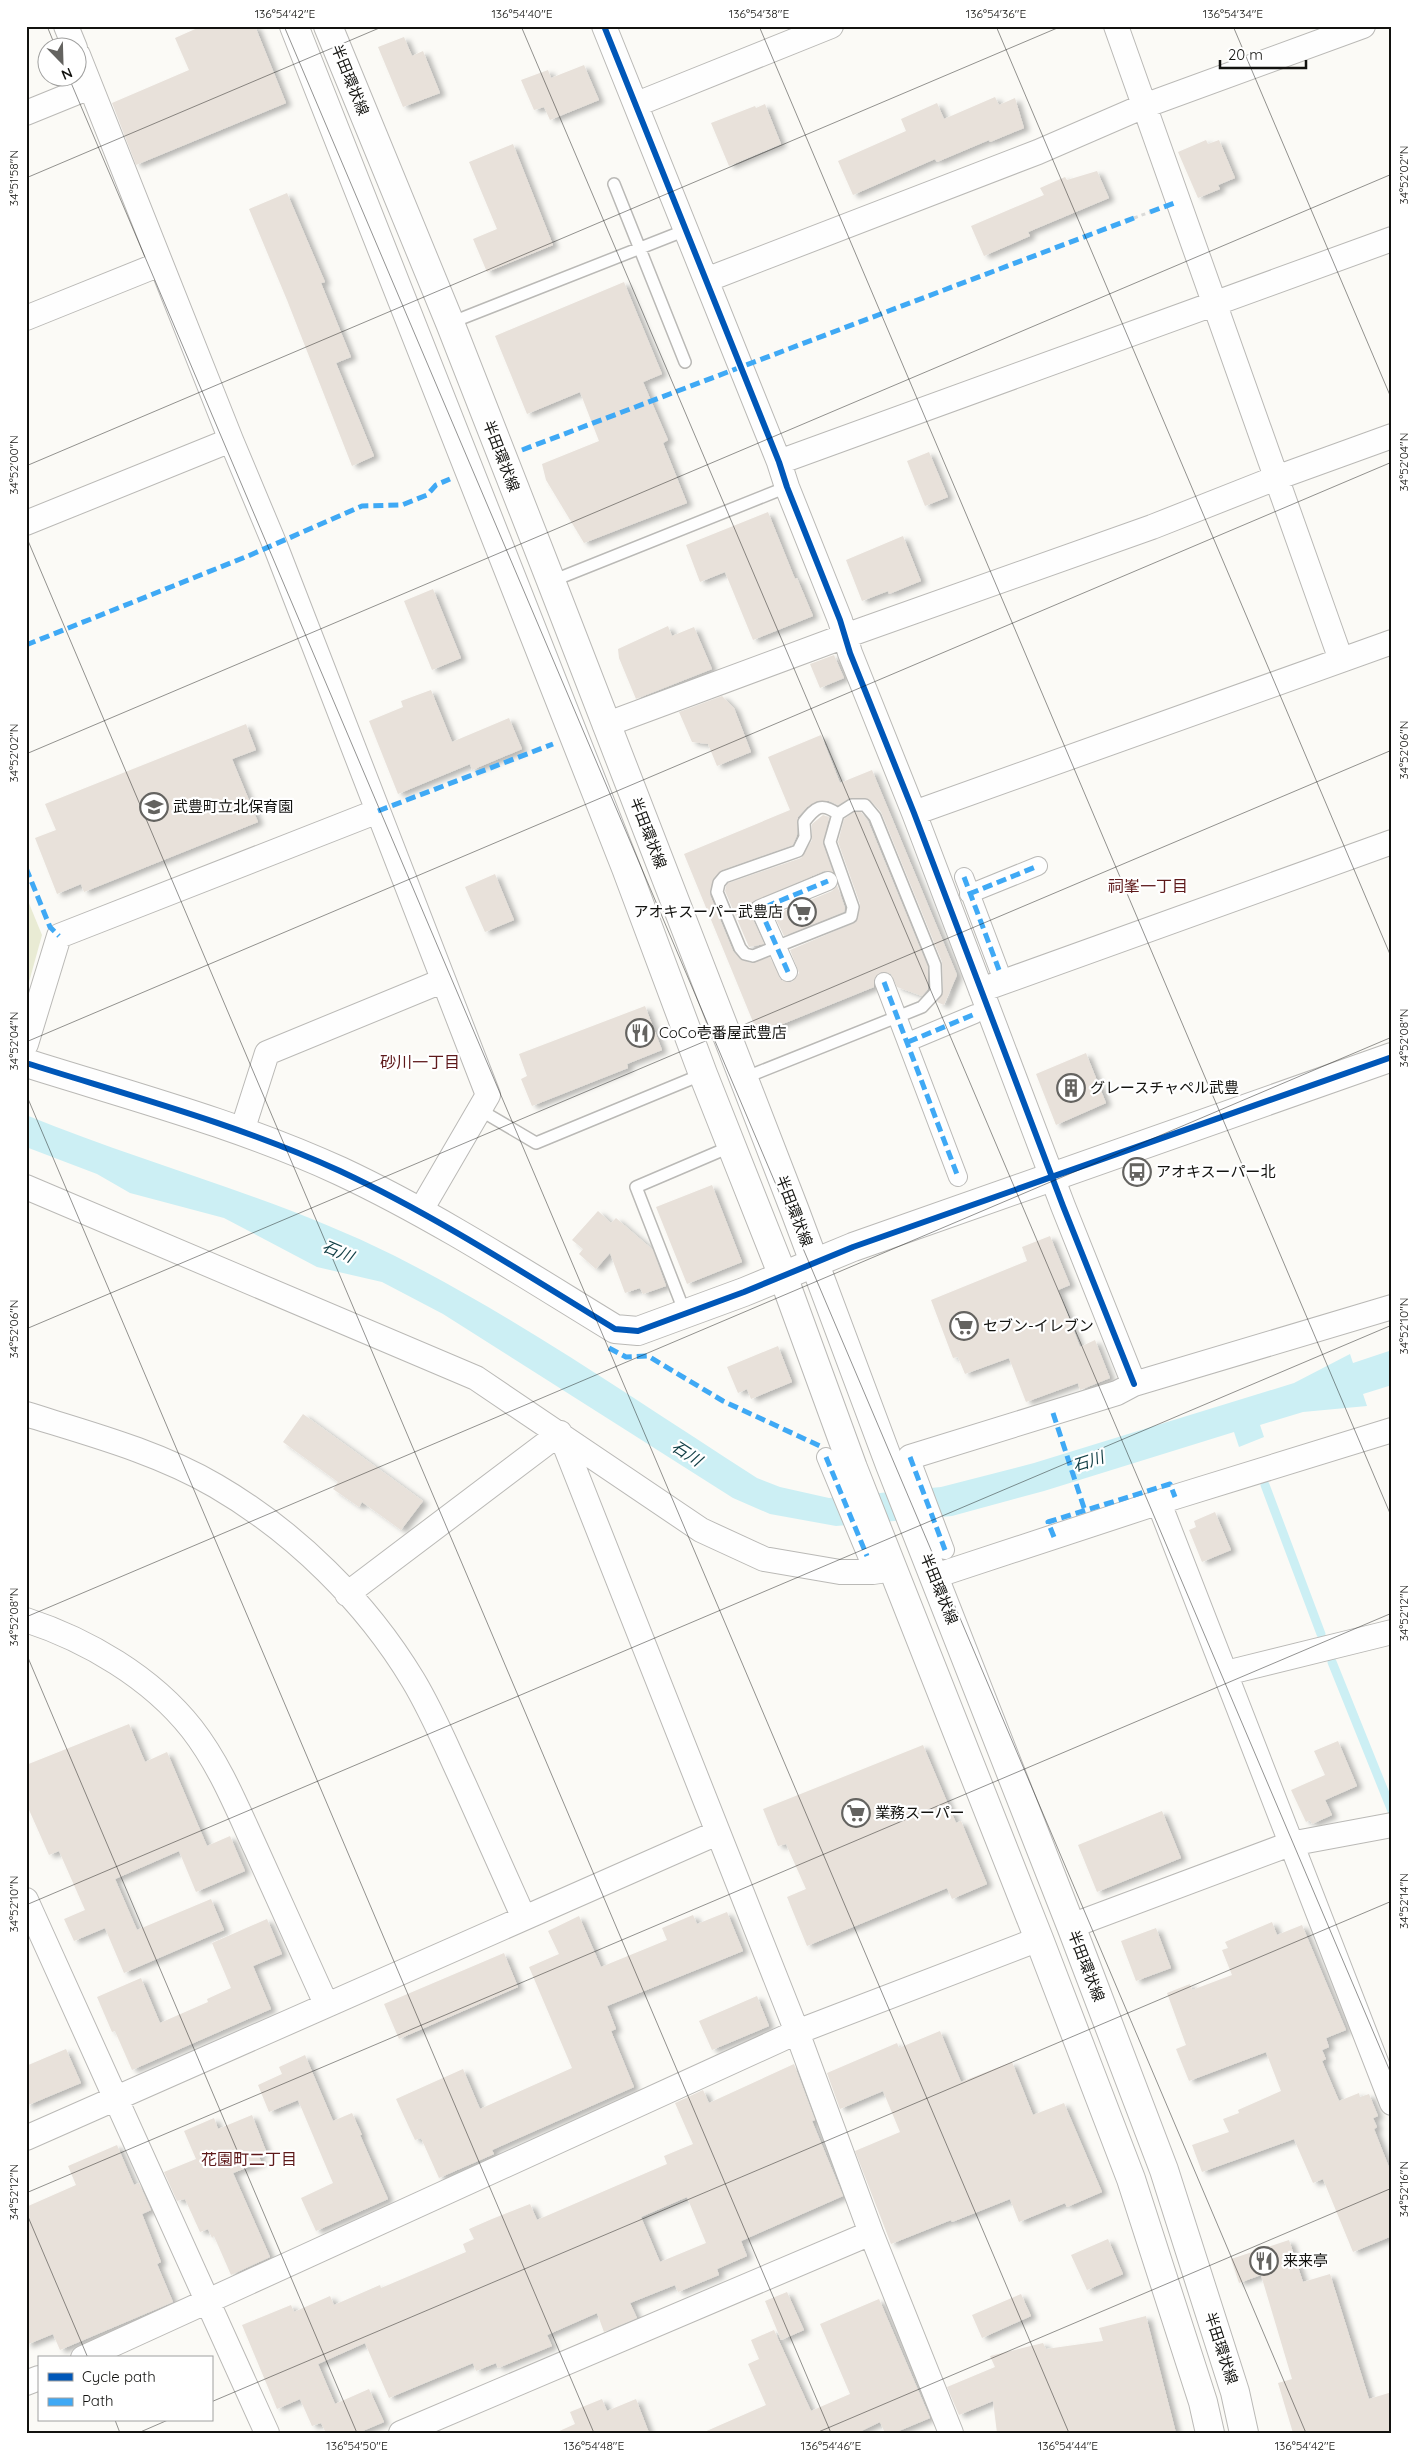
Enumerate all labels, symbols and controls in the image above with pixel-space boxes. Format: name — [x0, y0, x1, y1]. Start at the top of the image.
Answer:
text: 136°54'42"E — [255, 6, 316, 21]
text: 136°54'40"E — [491, 6, 553, 21]
text: 136°54'38"E — [729, 6, 789, 21]
text: 136°54'36"E — [966, 6, 1026, 21]
text: 136°54'34"E — [1203, 6, 1263, 21]
north arrow — [38, 38, 88, 88]
scale bar — [1220, 38, 1307, 70]
street label: 半田環状線 — [328, 41, 373, 118]
text: 20 m — [1228, 45, 1263, 64]
text: N — [59, 64, 75, 84]
text: 34°52'02"N — [1396, 145, 1411, 205]
text: 34°51'58"N — [6, 150, 21, 206]
street label: 半田環状線 — [479, 417, 524, 494]
text: 34°52'04"N — [1396, 433, 1411, 491]
text: 34°52'00"N — [6, 435, 21, 495]
text: 34°52'06"N — [1396, 720, 1411, 780]
text: 34°52'02"N — [6, 723, 21, 783]
school or university icon: 武豊町立北保育園 — [139, 792, 169, 822]
street label: 半田環状線 — [626, 794, 671, 871]
place label: 武豊町立北保育園 — [173, 797, 293, 816]
district label: 祠峯一丁目 — [1108, 876, 1188, 896]
supermarket icon: アオキスーパー武豊店 — [787, 897, 817, 927]
place label: アオキスーパー武豊店 — [634, 902, 783, 921]
text: 34°52'08"N — [1396, 1008, 1411, 1068]
text: 34°52'04"N — [6, 1012, 21, 1070]
restaurant icon: CoCo壱番屋武豊店 — [625, 1018, 655, 1048]
place label: CoCo壱番屋武豊店 — [659, 1023, 787, 1042]
district label: 砂川一丁目 — [380, 1052, 460, 1072]
building icon: グレースチャペル武豊 — [1056, 1073, 1086, 1103]
place label: グレースチャペル武豊 — [1090, 1078, 1239, 1097]
bus stop icon: アオキスーパー北 — [1122, 1157, 1152, 1187]
place label: アオキスーパー北 — [1156, 1162, 1275, 1181]
street label: 半田環状線 — [772, 1172, 817, 1249]
water label: 石川 — [319, 1236, 358, 1267]
text: 34°52'10"N — [1396, 1297, 1411, 1355]
text: 34°52'06"N — [6, 1299, 21, 1359]
supermarket icon: セブン-イレブン — [949, 1311, 979, 1341]
place label: セブン-イレブン — [983, 1316, 1094, 1335]
water label: 石川 — [668, 1436, 708, 1471]
water label: 石川 — [1070, 1446, 1108, 1475]
street label: 半田環状線 — [917, 1550, 962, 1627]
text: 34°52'12"N — [1396, 1585, 1411, 1641]
text: 34°52'08"N — [6, 1587, 21, 1647]
supermarket icon: 業務スーパー — [841, 1798, 871, 1828]
place label: 業務スーパー — [875, 1803, 965, 1822]
text: 34°52'14"N — [1396, 1873, 1411, 1929]
text: 34°52'10"N — [6, 1875, 21, 1933]
street label: 半田環状線 — [1064, 1927, 1109, 2004]
district label: 花園町二丁目 — [201, 2149, 297, 2169]
text: 34°52'16"N — [1396, 2161, 1411, 2217]
text: 34°52'12"N — [6, 2164, 21, 2220]
restaurant icon: 来来亭 — [1249, 2246, 1279, 2276]
place label: 来来亭 — [1283, 2251, 1328, 2270]
street label: 半田環状線 — [1201, 2309, 1242, 2386]
legend — [38, 2356, 212, 2422]
text: Cycle path — [82, 2367, 156, 2386]
text: Path — [82, 2391, 114, 2410]
text: 136°54'50"E — [326, 2438, 388, 2453]
text: 136°54'48"E — [564, 2438, 624, 2453]
text: 136°54'46"E — [801, 2438, 861, 2453]
text: 136°54'44"E — [1038, 2438, 1098, 2453]
text: 136°54'42"E — [1275, 2438, 1336, 2453]

